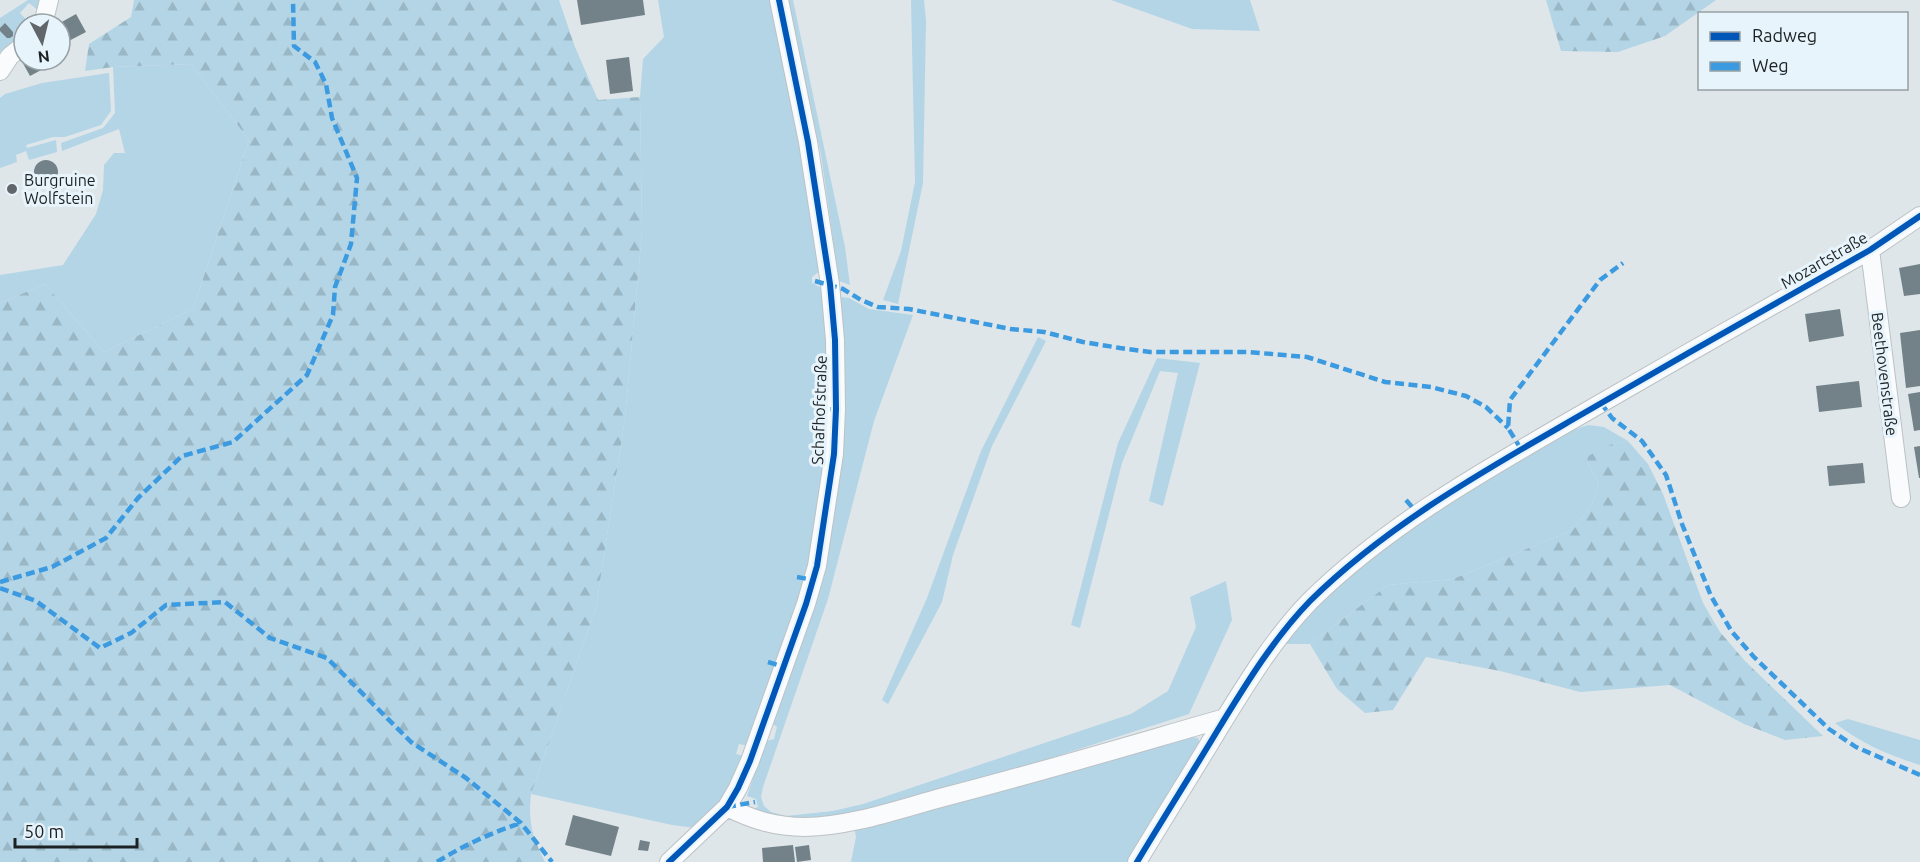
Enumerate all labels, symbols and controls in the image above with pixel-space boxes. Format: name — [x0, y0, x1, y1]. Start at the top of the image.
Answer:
north arrow — [12, 12, 72, 72]
legend — [1698, 12, 1908, 90]
text: Radweg — [1752, 25, 1817, 45]
text: N — [37, 47, 51, 67]
text: Weg — [1752, 55, 1789, 75]
place label: Burgruine Wolfstein — [24, 171, 96, 207]
marker: Burgruine Wolfstein — [5, 182, 19, 196]
street label: Mozartstraße — [1777, 228, 1871, 292]
street label: Beethovenstraße — [1868, 311, 1902, 437]
street label: Schafhofstraße — [808, 355, 830, 465]
scale bar — [15, 811, 136, 849]
text: 50 m — [24, 821, 64, 841]

